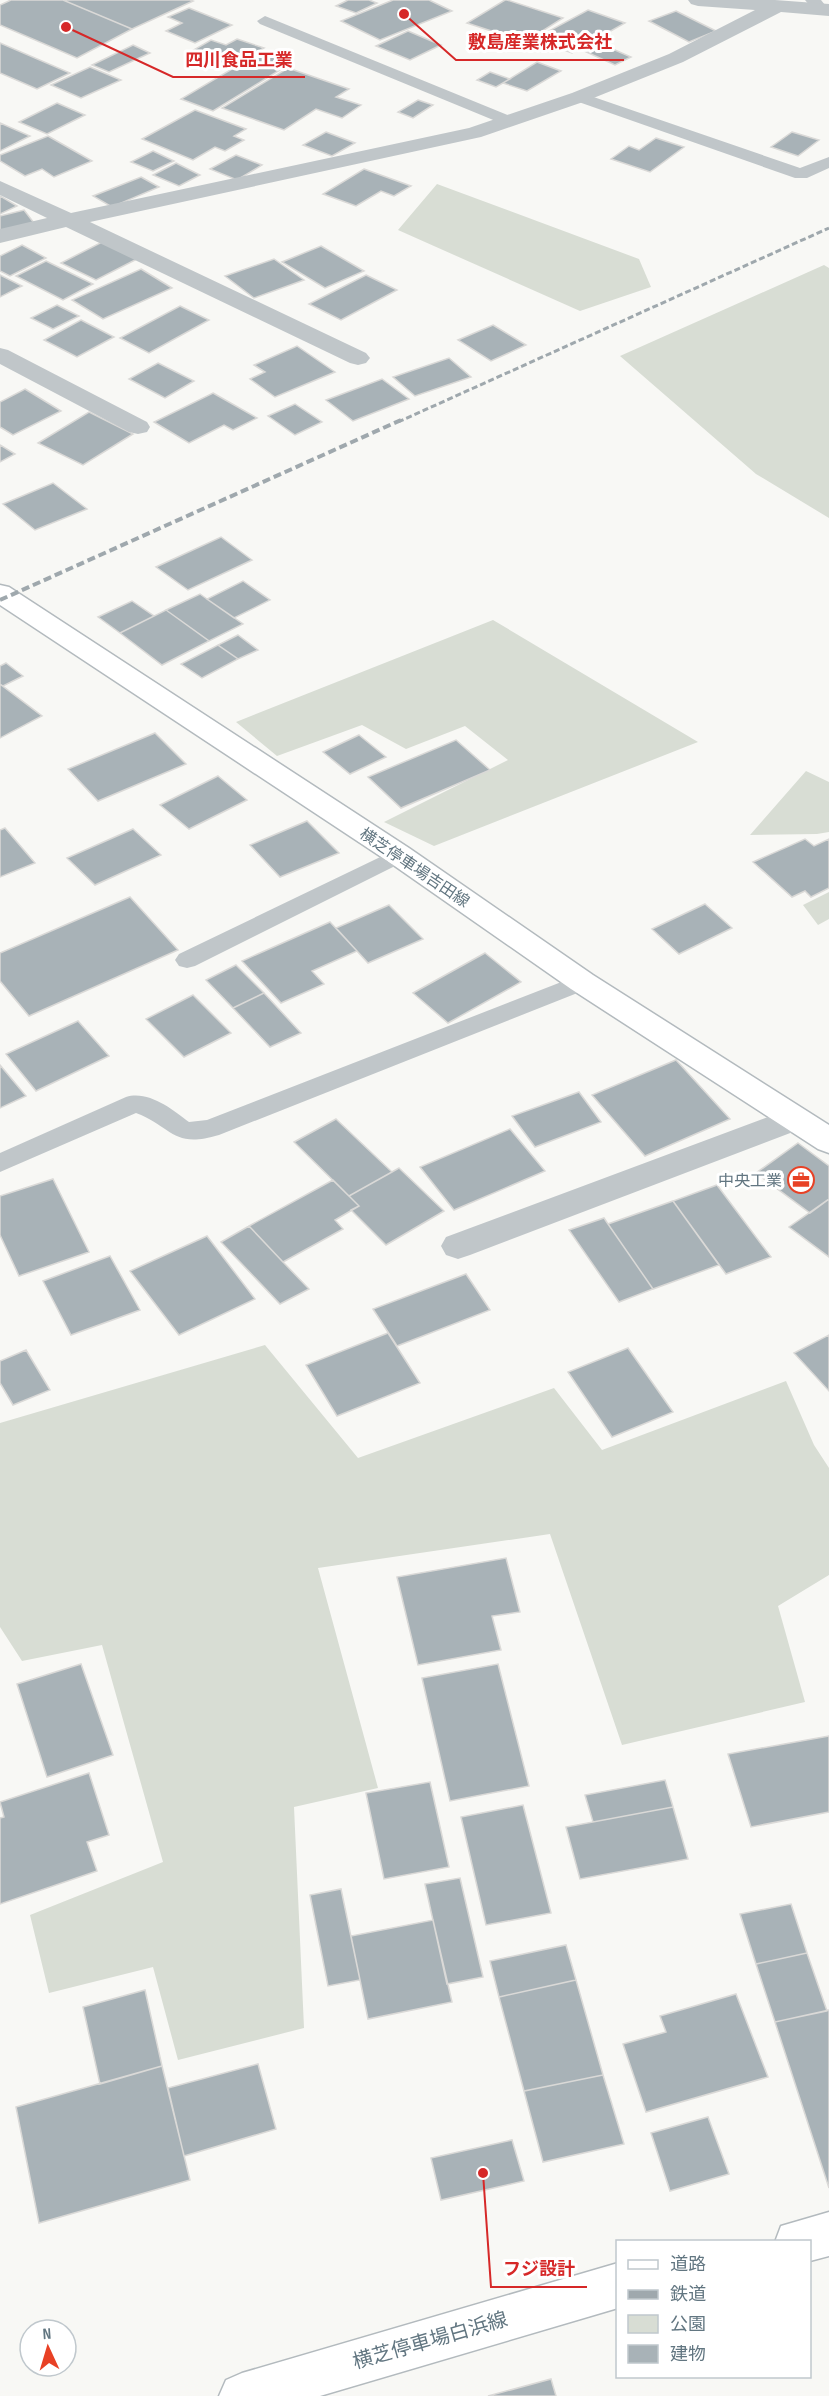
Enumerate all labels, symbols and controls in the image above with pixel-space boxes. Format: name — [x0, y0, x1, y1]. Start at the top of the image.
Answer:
callout: 敷島産業株式会社 — [456, 24, 624, 60]
text: 敷島産業株式会社 — [468, 32, 612, 53]
callout: 四川食品工業 — [173, 41, 305, 77]
text: 四川食品工業 — [185, 50, 293, 71]
street label: 横芝停車場吉田線 — [356, 825, 473, 912]
office icon: 中央工業 — [786, 1165, 816, 1195]
place label: 中央工業 — [718, 1172, 782, 1191]
legend — [616, 2240, 811, 2378]
callout: フジ設計 — [491, 2251, 587, 2287]
text: 道路 — [670, 2254, 706, 2275]
text: フジ設計 — [503, 2259, 575, 2280]
text: 鉄道 — [670, 2284, 706, 2305]
street label: 横芝停車場白浜線 — [350, 2307, 510, 2375]
text: 公園 — [670, 2314, 706, 2335]
north arrow — [18, 2318, 78, 2378]
text: N — [42, 2325, 52, 2344]
text: 建物 — [670, 2344, 706, 2365]

